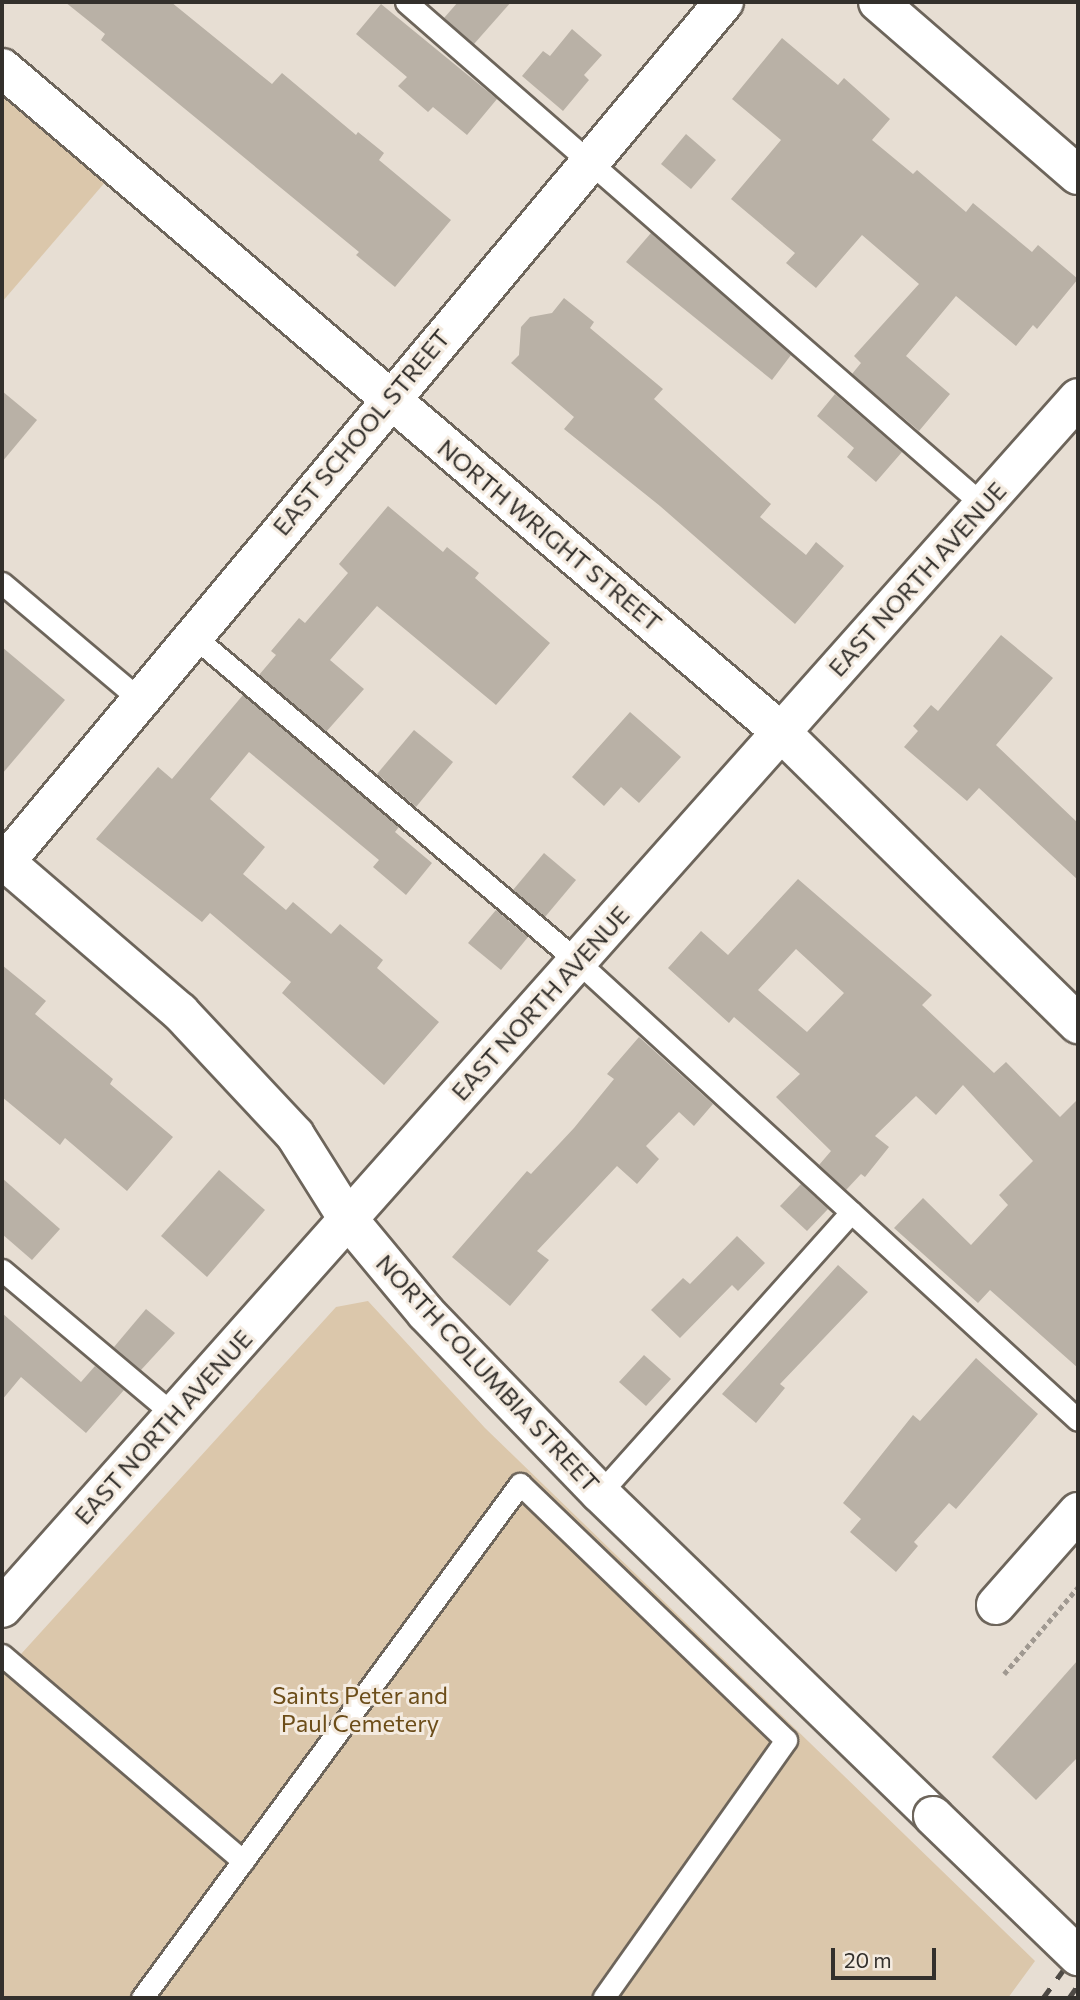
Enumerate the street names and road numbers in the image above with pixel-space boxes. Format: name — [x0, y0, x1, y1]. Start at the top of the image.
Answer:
street label: EAST SCHOOL STREET — [266, 323, 456, 541]
street label: NORTH WRIGHT STREET — [432, 433, 668, 637]
street label: EAST NORTH AVENUE — [822, 476, 1012, 682]
street label: EAST NORTH AVENUE — [445, 900, 635, 1106]
street label: NORTH COLUMBIA STREET — [371, 1249, 605, 1497]
street label: EAST NORTH AVENUE — [68, 1324, 258, 1530]

